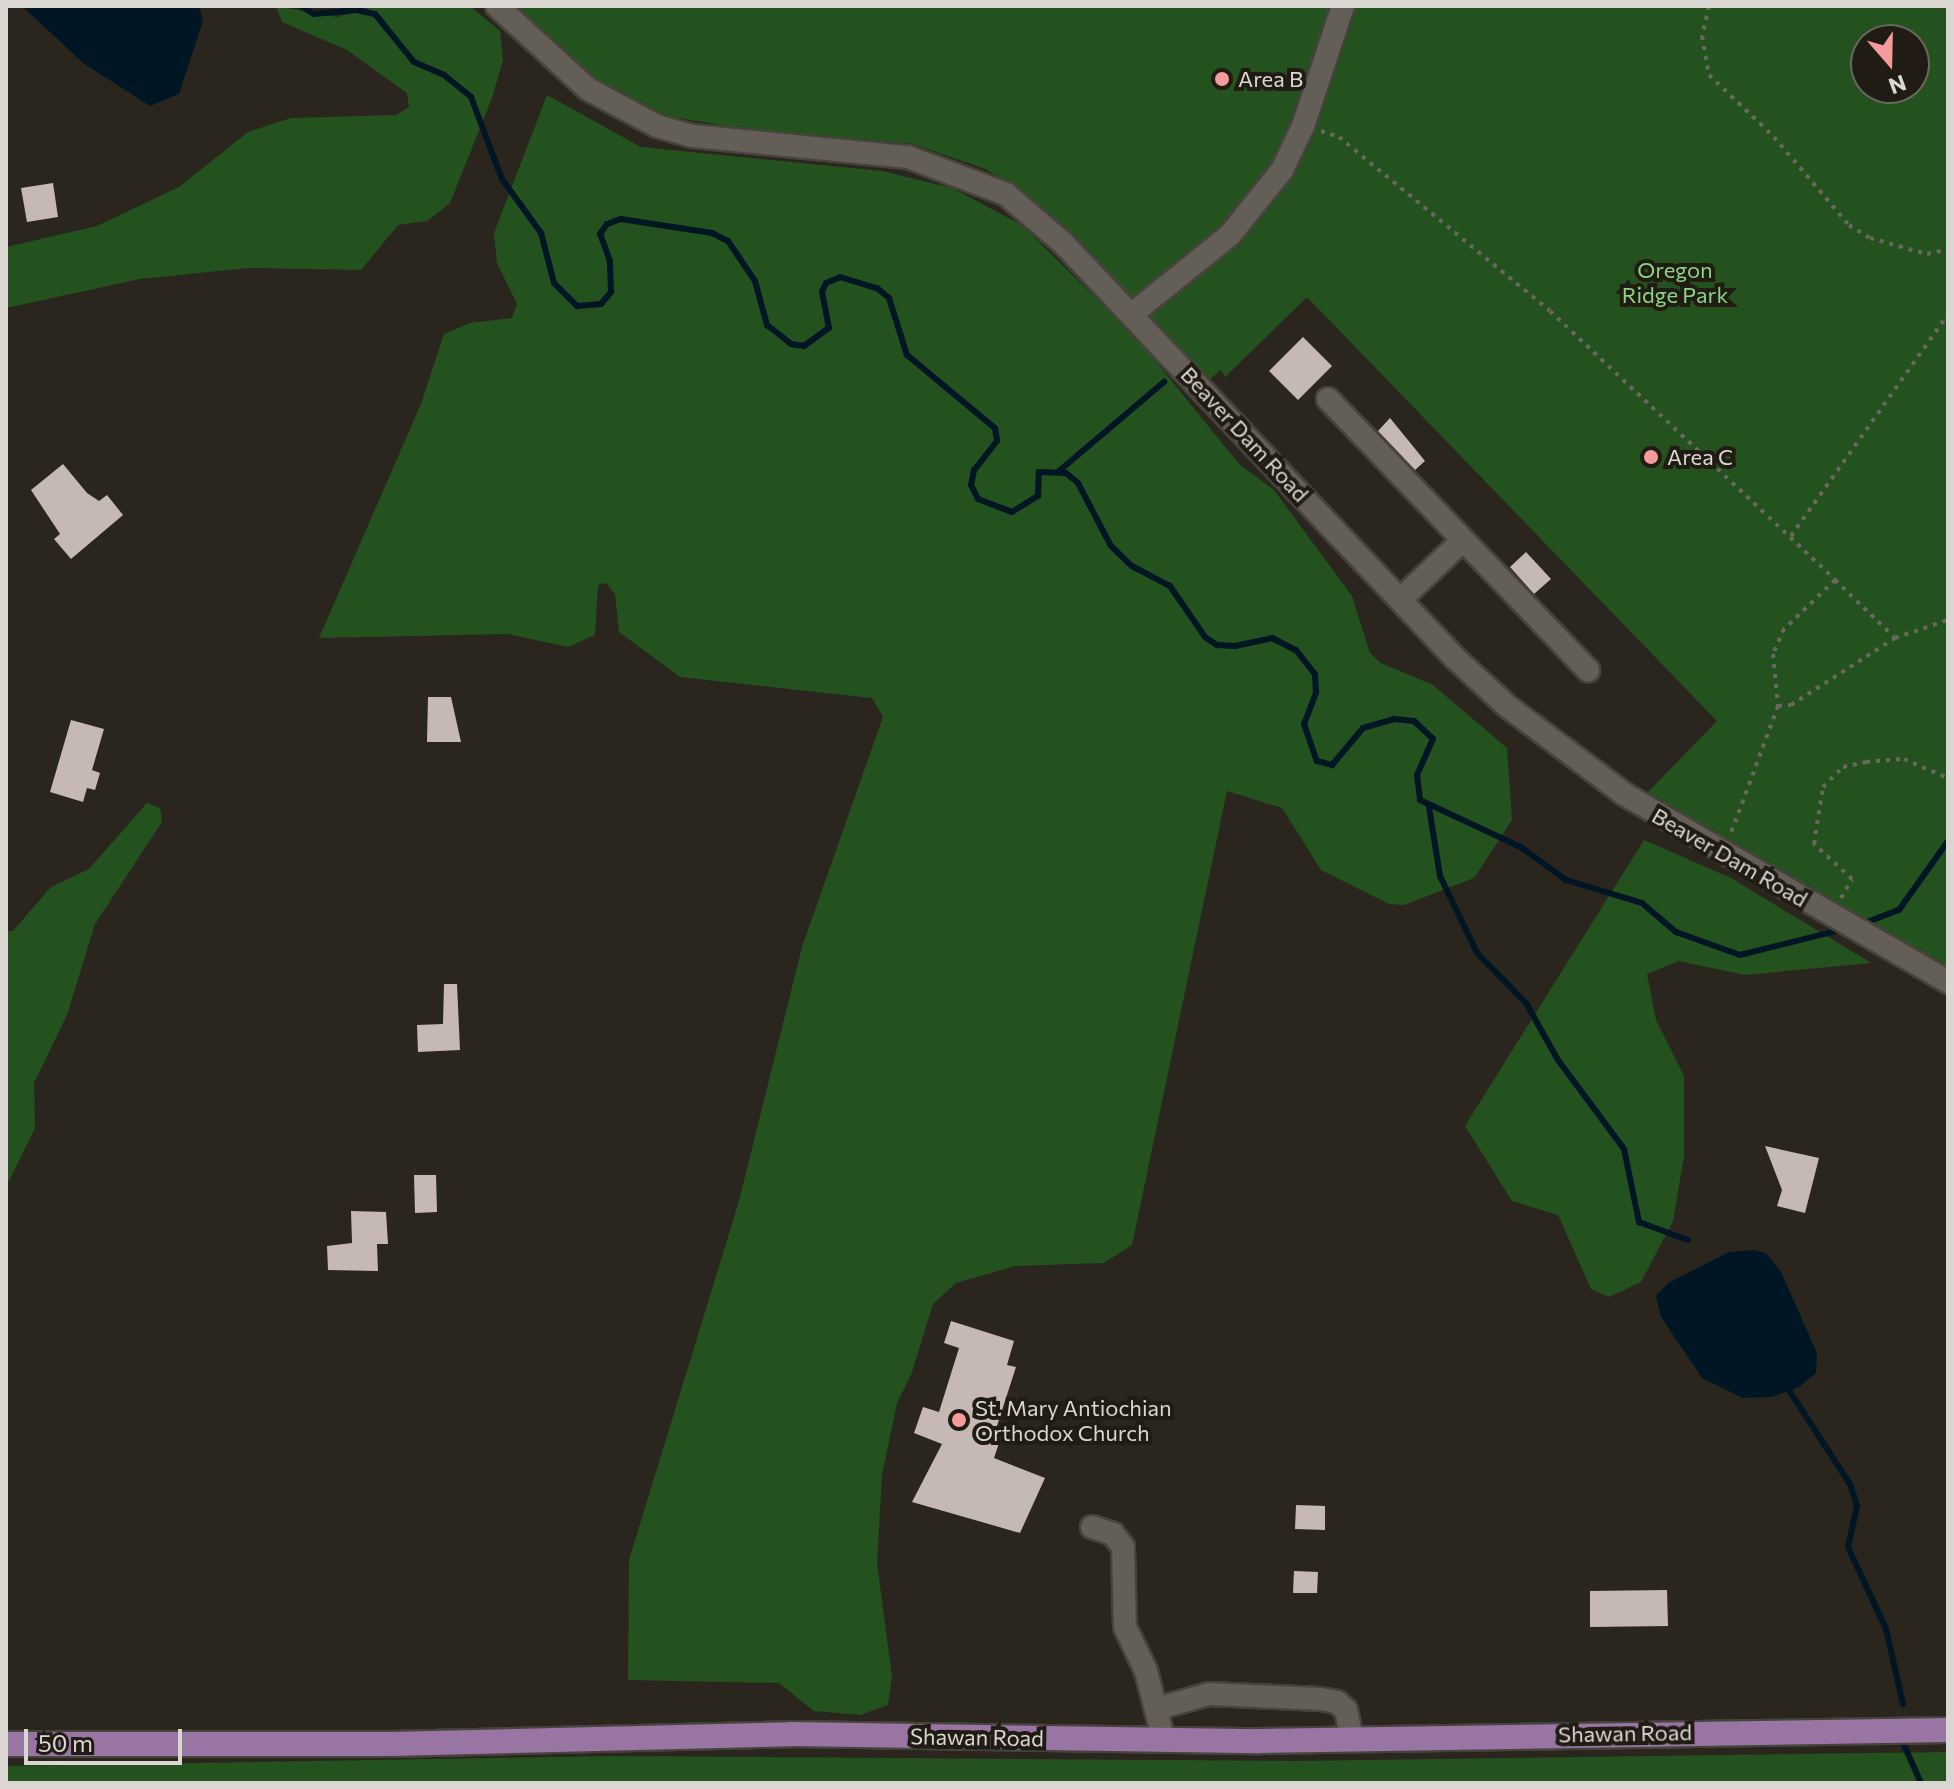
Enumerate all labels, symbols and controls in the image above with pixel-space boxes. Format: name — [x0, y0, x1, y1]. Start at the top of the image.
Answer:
north arrow — [1850, 24, 1930, 104]
place label: Area B — [1238, 66, 1303, 92]
marker: Area B — [1213, 70, 1231, 88]
text: N — [1885, 70, 1910, 101]
park label: Oregon Ridge Park — [1622, 256, 1728, 308]
street label: Beaver Dam Road — [1176, 361, 1314, 507]
place label: Area C — [1667, 444, 1733, 470]
marker: Area C — [1642, 448, 1660, 466]
street label: Beaver Dam Road — [1648, 802, 1812, 912]
place label: St. Mary Antiochian Orthodox Church — [975, 1394, 1172, 1446]
marker: St. Mary Antiochian Orthodox Church — [950, 1411, 968, 1429]
scale bar — [28, 1713, 186, 1763]
street label: Shawan Road — [1558, 1719, 1692, 1747]
street label: Shawan Road — [910, 1723, 1044, 1751]
text: 50 m — [38, 1728, 93, 1757]

